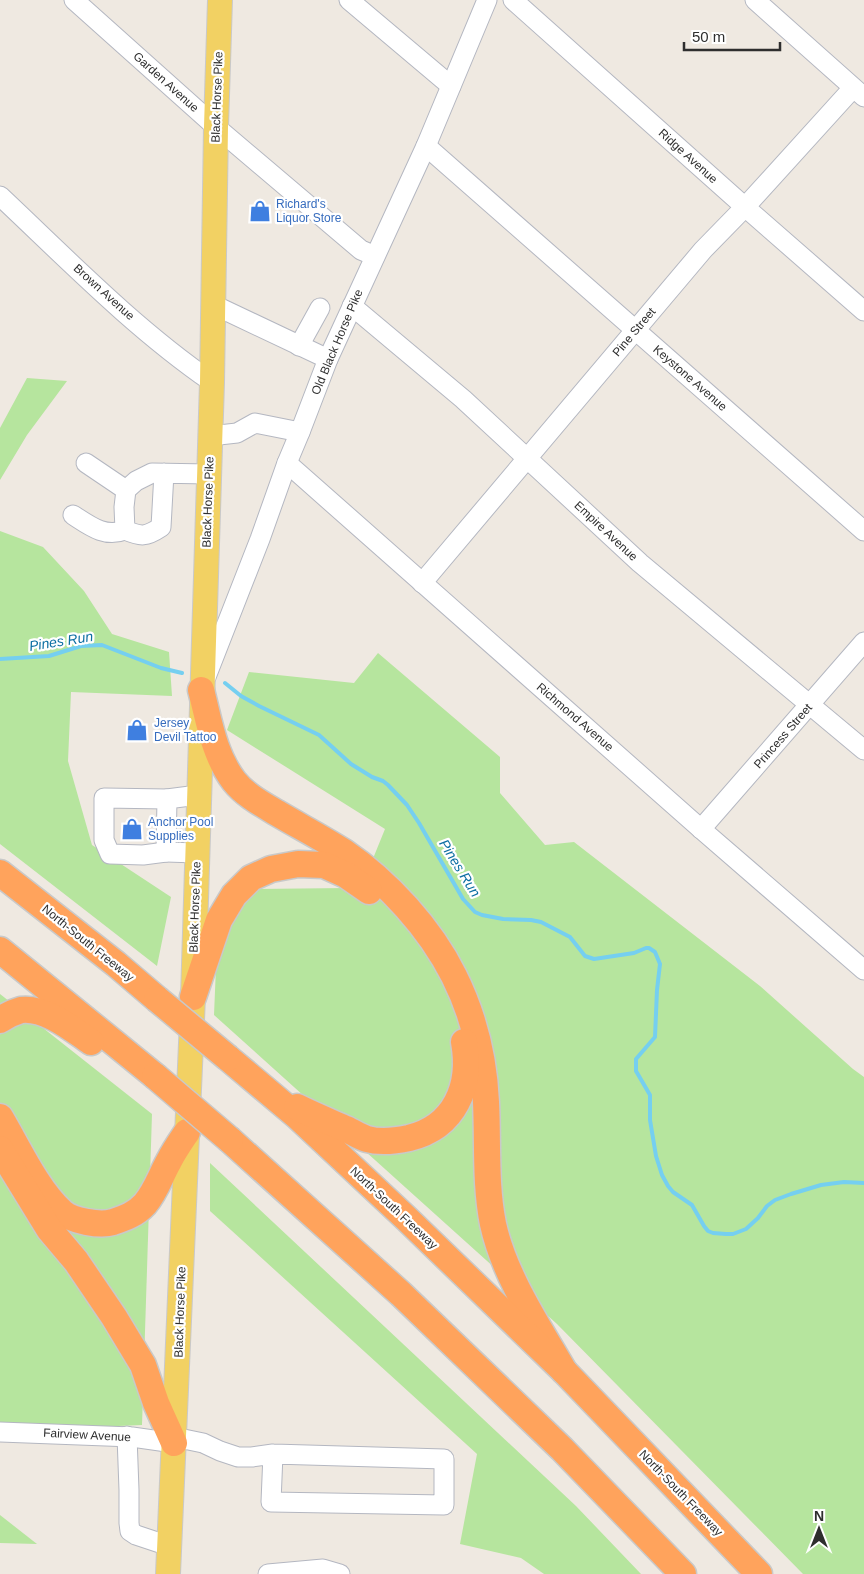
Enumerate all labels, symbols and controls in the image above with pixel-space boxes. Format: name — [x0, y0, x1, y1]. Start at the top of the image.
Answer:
scale bar — [684, 20, 780, 52]
text: 50 m — [692, 28, 725, 45]
street label: Garden Avenue — [130, 49, 202, 115]
street label: Black Horse Pike — [208, 51, 226, 143]
street label: Ridge Avenue — [656, 126, 721, 186]
place label: Richard's Liquor Store — [276, 197, 342, 225]
shop icon: Richard's Liquor Store — [247, 198, 273, 224]
street label: Brown Avenue — [71, 261, 138, 323]
street label: Old Black Horse Pike — [308, 287, 366, 397]
street label: Pine Street — [610, 304, 659, 359]
street label: Keystone Avenue — [650, 342, 730, 414]
street label: Black Horse Pike — [199, 456, 217, 548]
street label: Empire Avenue — [572, 498, 641, 564]
water label: Pines Run — [28, 628, 94, 654]
street label: Richmond Avenue — [534, 680, 617, 754]
street label: Princess Street — [751, 700, 815, 771]
place label: Jersey Devil Tattoo — [154, 716, 217, 744]
shop icon: Jersey Devil Tattoo — [124, 717, 150, 743]
place label: Anchor Pool Supplies — [148, 815, 213, 843]
shop icon: Anchor Pool Supplies — [119, 816, 145, 842]
water label: Pines Run — [436, 836, 484, 900]
street label: Black Horse Pike — [186, 861, 204, 953]
street label: North-South Freeway — [39, 902, 137, 984]
street label: North-South Freeway — [348, 1164, 440, 1252]
street label: Black Horse Pike — [171, 1266, 189, 1358]
street label: Fairview Avenue — [43, 1426, 132, 1444]
street label: North-South Freeway — [636, 1447, 726, 1539]
north arrow — [794, 1504, 844, 1554]
text: N — [814, 1508, 824, 1524]

